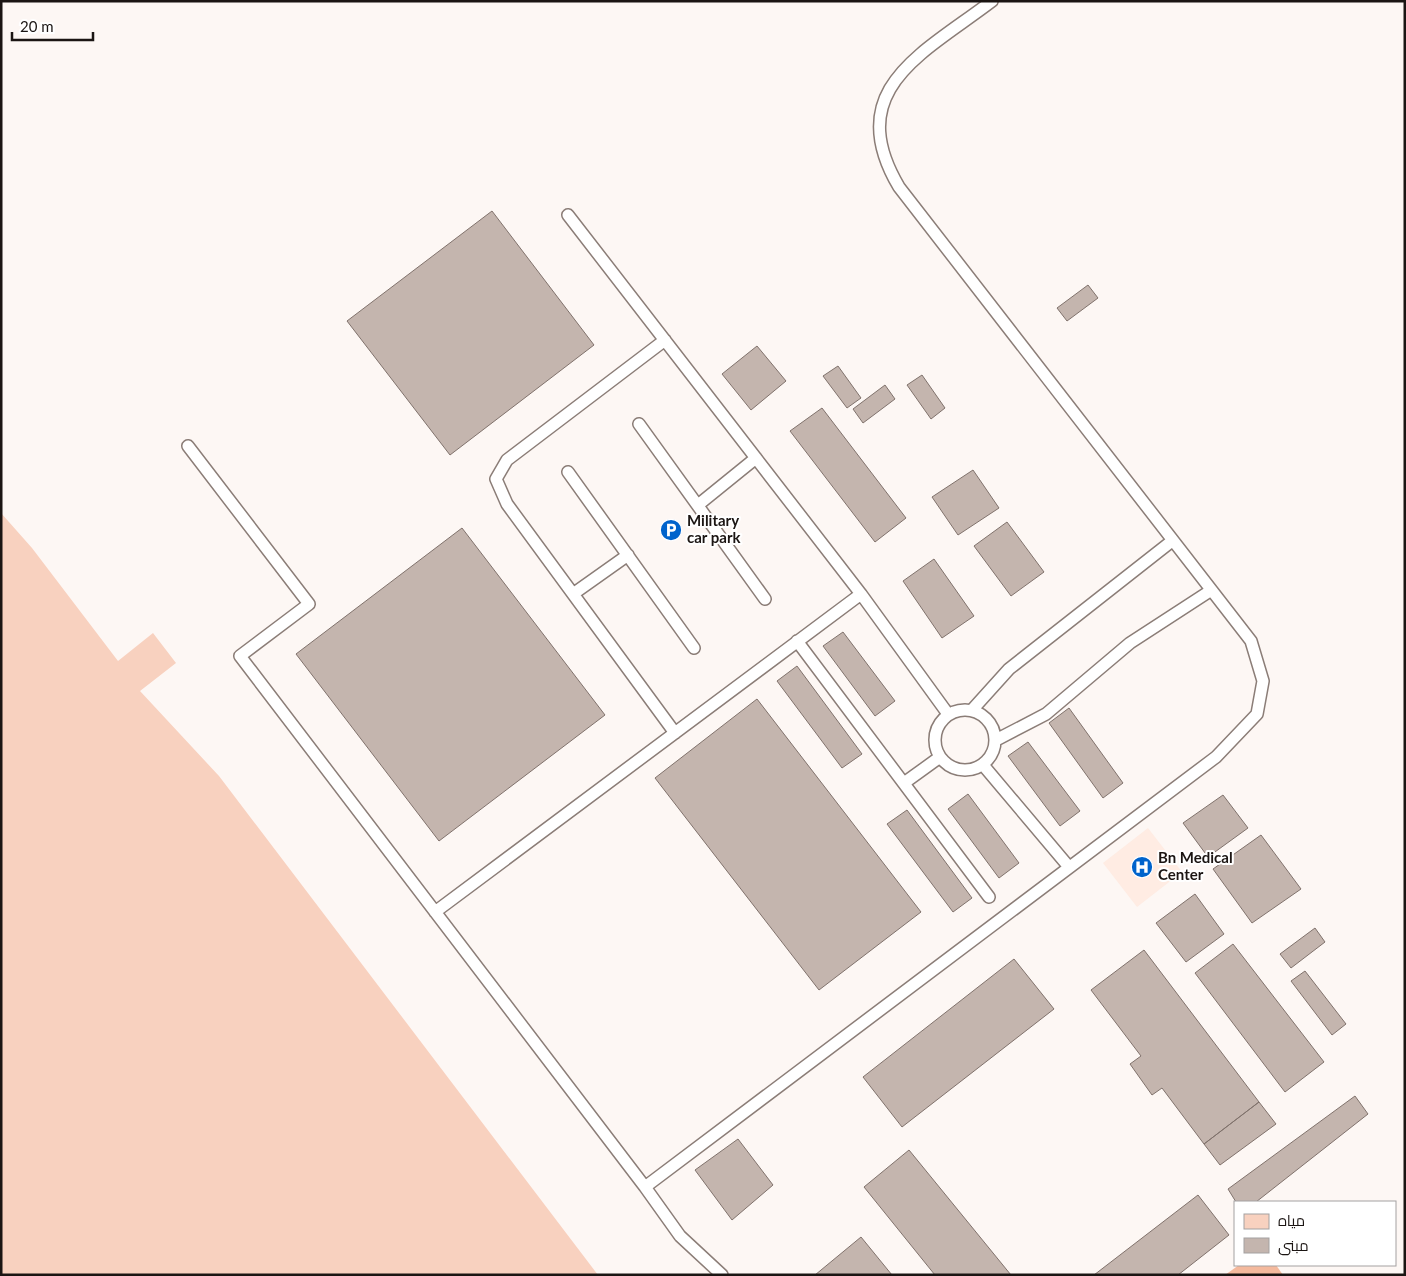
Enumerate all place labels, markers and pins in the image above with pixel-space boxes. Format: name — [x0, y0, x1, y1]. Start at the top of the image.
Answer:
place label: Military car park — [687, 511, 741, 546]
parking icon: Military car park — [659, 518, 683, 542]
place label: Bn Medical Center — [1158, 848, 1233, 883]
hospital icon: Bn Medical Center — [1130, 855, 1154, 879]

